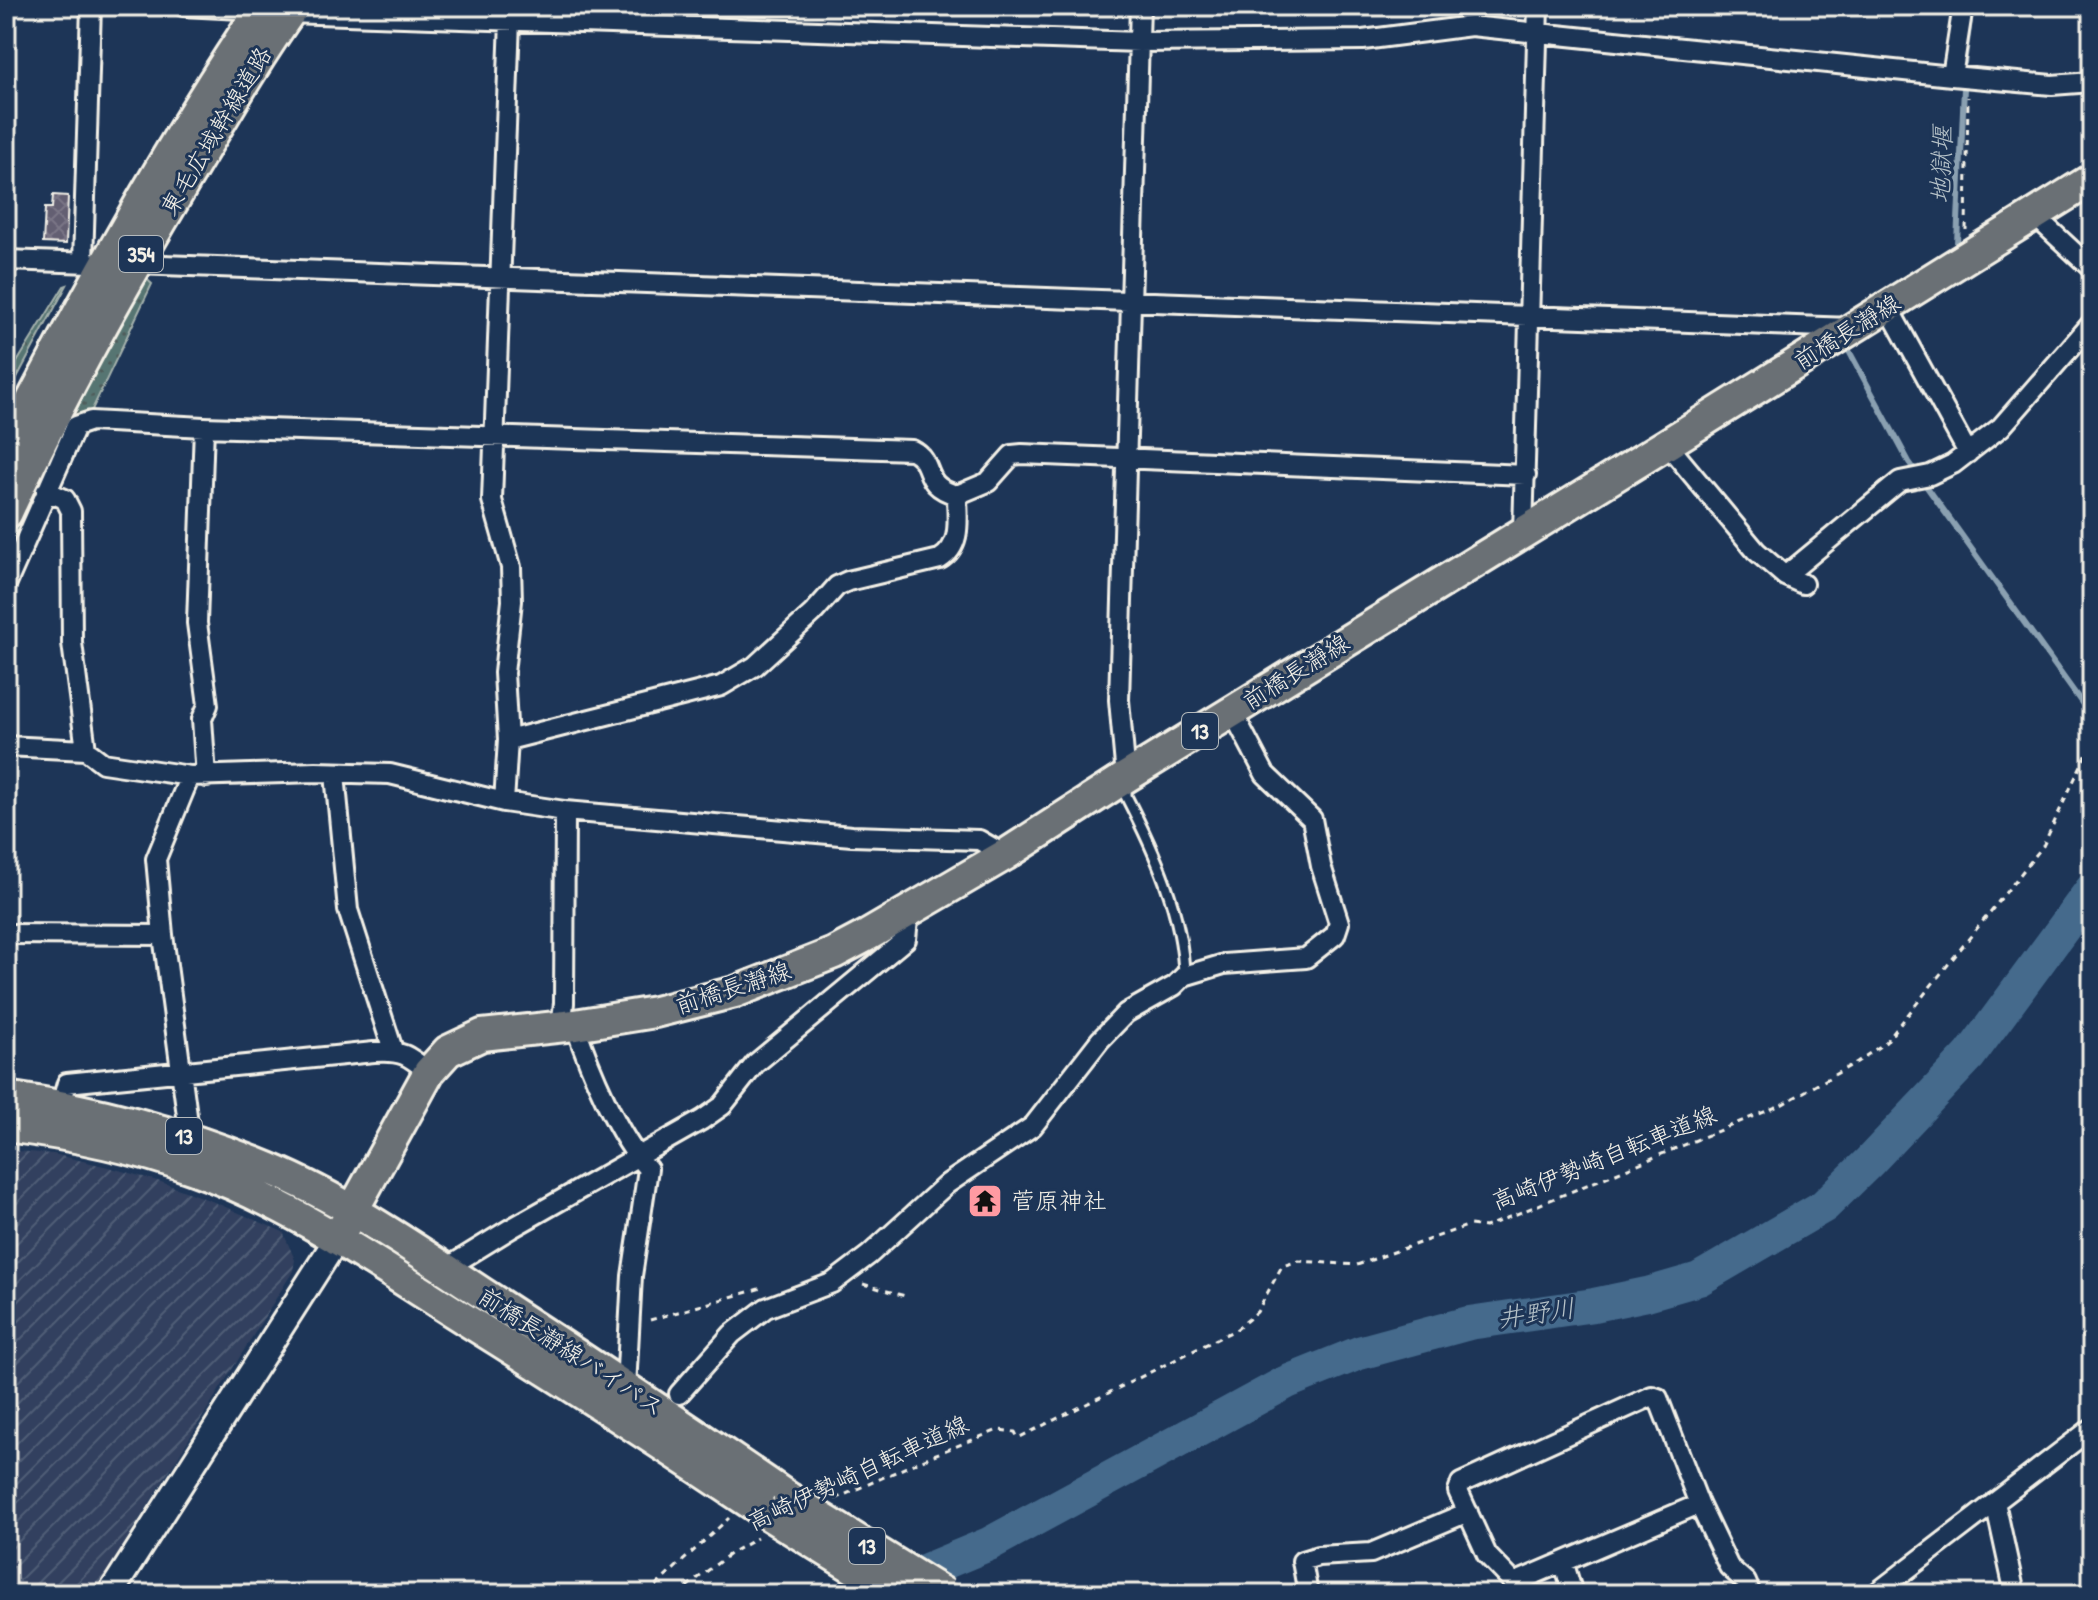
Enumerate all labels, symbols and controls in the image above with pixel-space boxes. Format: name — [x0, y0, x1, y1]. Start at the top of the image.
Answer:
street label: 東毛広域幹線道路 — [152, 40, 278, 221]
water label: 地獄堰 — [1922, 122, 1959, 205]
road number: 354 — [119, 236, 163, 272]
street label: 前橋長瀞線 — [1787, 286, 1906, 377]
street label: 前橋長瀞線 — [1236, 626, 1355, 717]
road number: 13 — [1182, 713, 1218, 749]
street label: 前橋長瀞線 — [671, 953, 795, 1021]
street label: 高崎伊勢崎自転車道線 — [1486, 1097, 1721, 1217]
road number: 13 — [166, 1118, 202, 1154]
temple icon: 菅原神社 — [966, 1182, 1004, 1220]
place label: 菅原神社 — [1011, 1184, 1107, 1216]
street label: 前橋長瀞線バイパス — [472, 1279, 671, 1423]
water label: 井野川 — [1495, 1290, 1577, 1335]
street label: 高崎伊勢崎自転車道線 — [742, 1407, 973, 1537]
road number: 13 — [849, 1528, 885, 1564]

